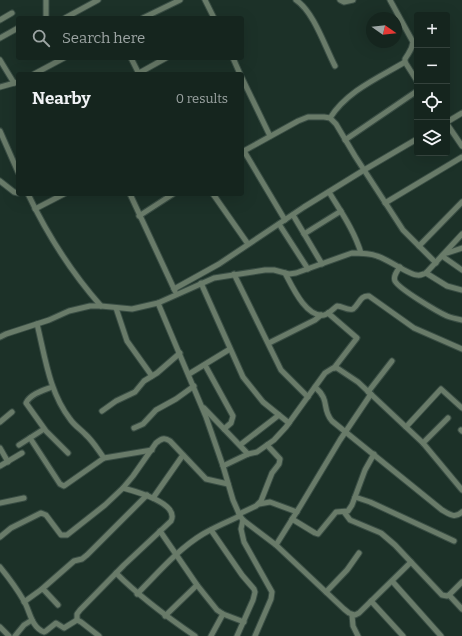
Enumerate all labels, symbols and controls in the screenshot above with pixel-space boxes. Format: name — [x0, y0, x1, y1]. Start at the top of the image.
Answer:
north arrow — [366, 12, 402, 48]
map controls — [414, 12, 450, 156]
button: + — [414, 12, 450, 48]
search box — [16, 16, 244, 60]
icon: search — [30, 27, 52, 49]
text: Search here — [62, 29, 145, 47]
button: − — [414, 48, 450, 84]
button: locate — [414, 84, 450, 120]
text: Nearby — [32, 88, 91, 109]
text: 0 results — [176, 91, 228, 106]
button: layers — [414, 120, 450, 156]

